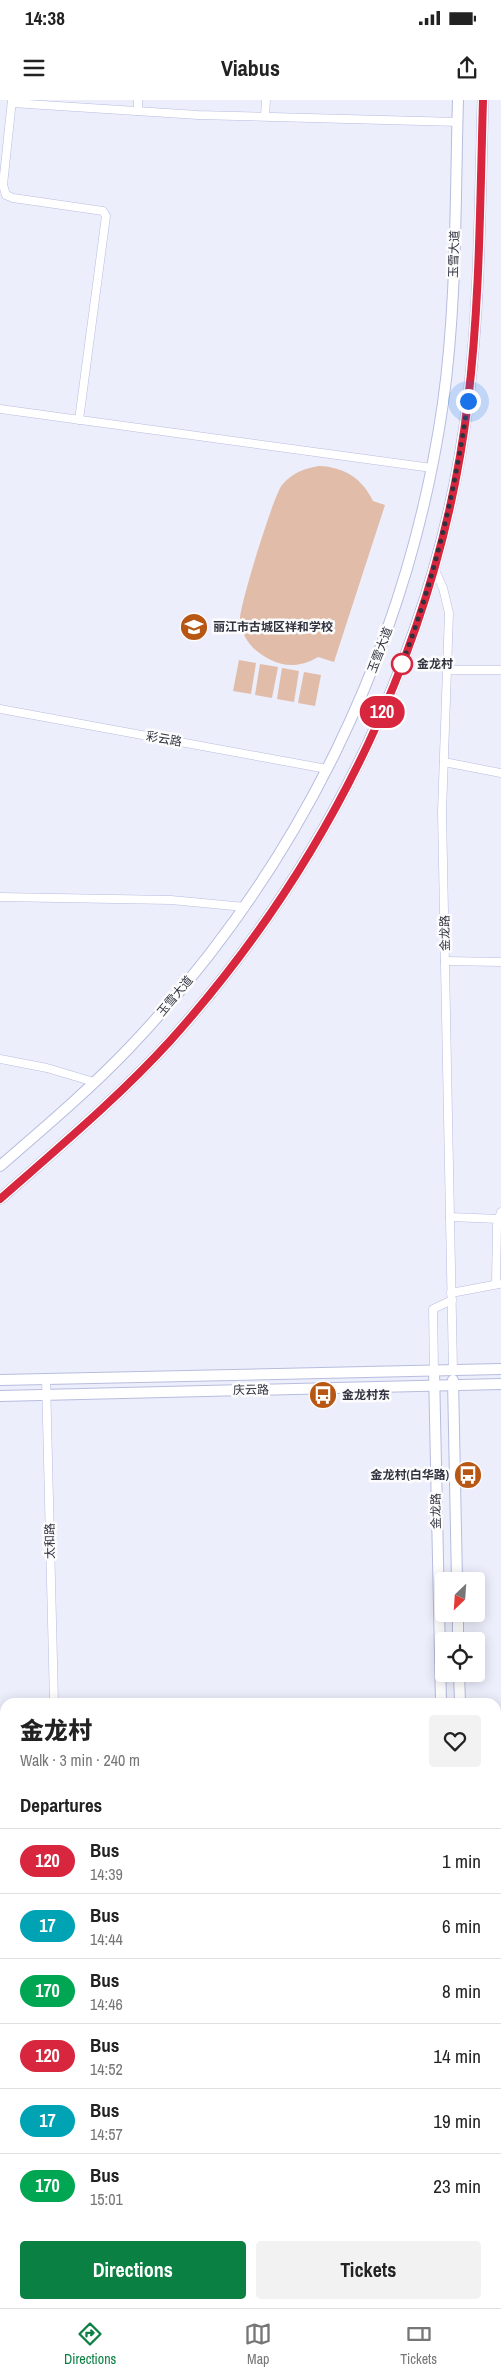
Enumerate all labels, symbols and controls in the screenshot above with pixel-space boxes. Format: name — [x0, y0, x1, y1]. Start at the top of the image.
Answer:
text: 14:38 — [25, 5, 65, 31]
text: Viabus — [221, 53, 280, 83]
icon: menu — [20, 54, 48, 82]
icon: share — [453, 54, 481, 82]
street label: 玉雪大道 — [445, 230, 463, 278]
your location — [456, 389, 481, 414]
school or university icon: 丽江市古城区祥和学校 — [179, 612, 209, 642]
place label: 丽江市古城区祥和学校 — [213, 619, 333, 635]
street label: 玉雪大道 — [364, 625, 396, 675]
marker: 金龙村 — [391, 653, 413, 675]
place label: 金龙村 — [417, 656, 453, 672]
line badge: 120 — [353, 696, 411, 728]
text: 120 — [370, 699, 394, 724]
street label: 彩云路 — [145, 728, 183, 750]
street label: 金龙路 — [437, 915, 453, 951]
street label: 玉雪大道 — [153, 972, 197, 1020]
bus stop icon: 金龙村东 — [308, 1380, 338, 1410]
street label: 庆云路 — [233, 1382, 269, 1398]
place label: 金龙村东 — [342, 1387, 390, 1403]
bus stop icon: 金龙村(白华路) — [453, 1460, 483, 1490]
place label: 金龙村(白华路) — [370, 1467, 449, 1483]
street label: 金龙路 — [428, 1493, 444, 1529]
street label: 太和路 — [42, 1523, 58, 1559]
north arrow — [435, 1572, 485, 1622]
map controls — [435, 1572, 485, 1682]
button: locate — [435, 1632, 485, 1682]
text: 金龙村 — [20, 1714, 92, 1746]
button: heart — [429, 1715, 481, 1767]
text: Walk · 3 min · 240 m — [20, 1749, 140, 1771]
text: Departures — [20, 1792, 102, 1818]
text: Bus — [90, 1837, 119, 1863]
text: 120 — [35, 1848, 60, 1873]
text: 1 min — [442, 1848, 481, 1874]
text: 14:39 — [90, 1863, 123, 1885]
text: Bus — [90, 1902, 119, 1928]
text: 17 — [39, 1913, 56, 1938]
text: 6 min — [442, 1913, 481, 1939]
text: 14:44 — [90, 1928, 123, 1950]
text: Bus — [90, 1967, 119, 1993]
text: 170 — [35, 1978, 60, 2003]
text: 8 min — [442, 1978, 481, 2004]
text: 14:46 — [90, 1993, 123, 2015]
text: Bus — [90, 2032, 119, 2058]
text: 120 — [35, 2043, 60, 2068]
text: 14 min — [433, 2043, 481, 2069]
text: 14:52 — [90, 2058, 123, 2080]
text: Bus — [90, 2097, 119, 2123]
text: 17 — [39, 2108, 56, 2133]
text: 19 min — [433, 2108, 481, 2134]
text: 14:57 — [90, 2123, 123, 2145]
text: Bus — [90, 2162, 119, 2188]
text: 170 — [35, 2173, 60, 2198]
text: 23 min — [433, 2173, 481, 2199]
text: 15:01 — [90, 2188, 123, 2210]
button: Directions — [20, 2241, 246, 2299]
button: Tickets — [256, 2241, 481, 2299]
tab: Directions — [64, 2320, 116, 2368]
tab: Map — [244, 2320, 272, 2368]
tab: Tickets — [400, 2320, 437, 2368]

